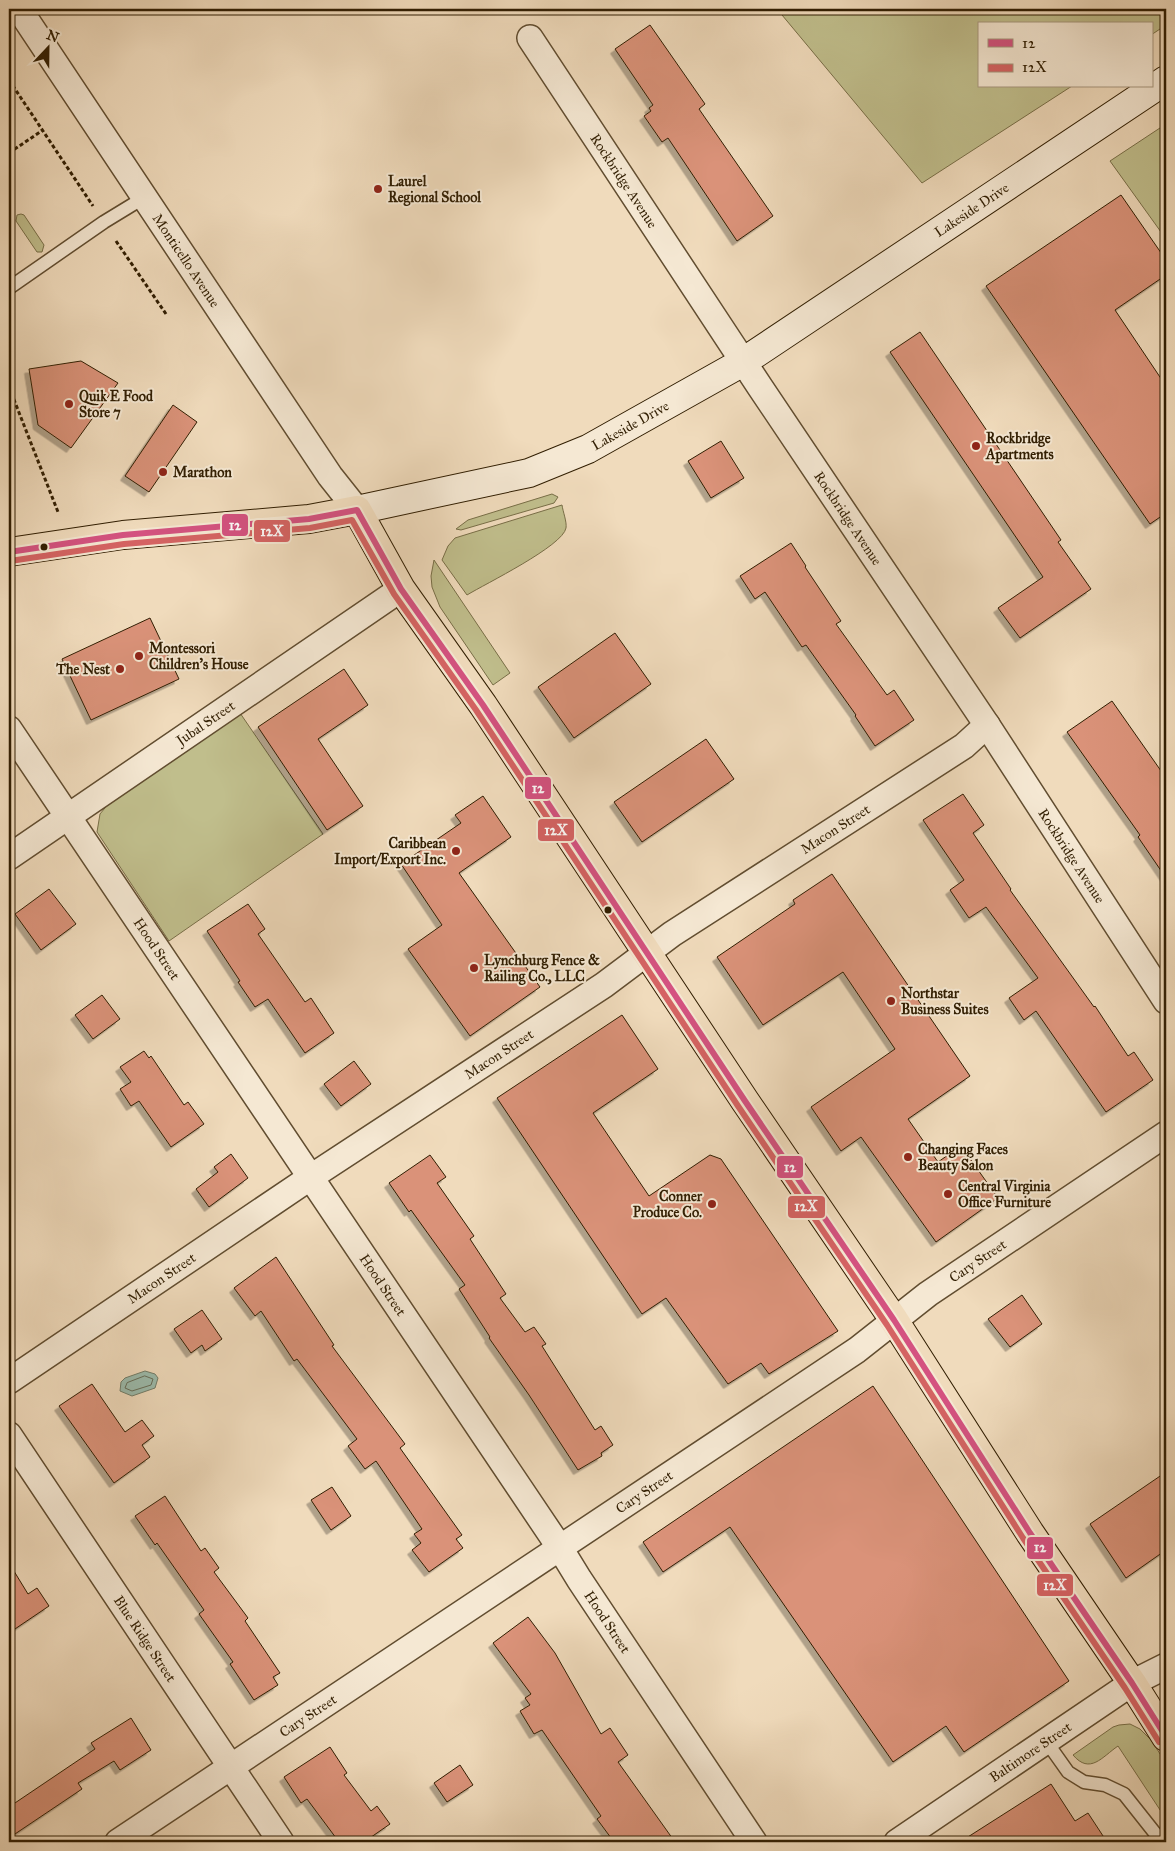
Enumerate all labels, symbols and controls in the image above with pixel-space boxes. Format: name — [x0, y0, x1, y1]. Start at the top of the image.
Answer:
north arrow — [22, 22, 72, 72]
legend — [978, 22, 1152, 88]
text: N — [44, 26, 61, 47]
text: 12 — [1022, 34, 1036, 52]
text: 12X — [1022, 58, 1047, 76]
street label: Rockbridge Avenue — [587, 130, 661, 231]
place label: Laurel Regional School — [388, 173, 482, 207]
street label: Lakeside Drive — [931, 179, 1012, 241]
marker: Laurel Regional School — [372, 183, 384, 195]
street label: Monticello Avenue — [149, 210, 224, 311]
place label: Quik E Food Store 7 — [79, 388, 154, 421]
street label: Lakeside Drive — [589, 397, 672, 454]
marker: Quik E Food Store 7 — [63, 398, 75, 410]
place label: Rockbridge Apartments — [985, 430, 1054, 464]
marker: Rockbridge Apartments — [970, 440, 982, 452]
place label: Marathon — [173, 464, 232, 481]
marker: Marathon — [157, 466, 169, 478]
street label: Rockbridge Avenue — [810, 468, 886, 569]
line badge: 12 — [221, 513, 249, 537]
text: 12 — [229, 517, 242, 534]
line badge: 12X — [253, 519, 291, 543]
text: 12X — [260, 523, 284, 540]
unlabelled marker — [39, 542, 49, 552]
place label: Montessori Children's House — [149, 640, 249, 673]
marker: Montessori Children's House — [133, 650, 145, 662]
place label: The Nest — [55, 661, 110, 678]
marker: The Nest — [114, 663, 126, 675]
street label: Jubal Street — [171, 697, 238, 751]
line badge: 12 — [524, 776, 552, 800]
text: 12 — [532, 780, 545, 797]
street label: Macon Street — [798, 800, 873, 857]
street label: Rockbridge Avenue — [1035, 805, 1109, 907]
line badge: 12X — [537, 818, 575, 842]
text: 12X — [544, 822, 568, 839]
place label: Caribbean Import/Export Inc. — [334, 835, 446, 869]
marker: Caribbean Import/Export Inc. — [450, 845, 462, 857]
unlabelled marker — [603, 905, 613, 915]
street label: Hood Street — [130, 915, 184, 983]
place label: Lynchburg Fence & Railing Co., LLC — [484, 952, 600, 986]
marker: Lynchburg Fence & Railing Co., LLC — [468, 962, 480, 974]
place label: Northstar Business Suites — [901, 985, 989, 1018]
marker: Northstar Business Suites — [885, 995, 897, 1007]
street label: Macon Street — [461, 1025, 536, 1083]
place label: Changing Faces Beauty Salon — [918, 1141, 1008, 1175]
marker: Changing Faces Beauty Salon — [902, 1151, 914, 1163]
line badge: 12 — [776, 1155, 804, 1179]
text: 12 — [784, 1159, 797, 1176]
place label: Central Virginia Office Furniture — [958, 1178, 1051, 1211]
place label: Conner Produce Co. — [633, 1188, 703, 1221]
marker: Central Virginia Office Furniture — [942, 1188, 954, 1200]
line badge: 12X — [787, 1195, 826, 1219]
marker: Conner Produce Co. — [706, 1198, 718, 1210]
text: 12X — [794, 1198, 818, 1215]
street label: Cary Street — [946, 1235, 1009, 1286]
street label: Macon Street — [124, 1249, 199, 1307]
street label: Hood Street — [356, 1251, 410, 1319]
street label: Cary Street — [612, 1467, 676, 1517]
line badge: 12 — [1026, 1536, 1054, 1560]
text: 12 — [1034, 1539, 1047, 1556]
line badge: 12X — [1036, 1573, 1074, 1597]
text: 12X — [1043, 1577, 1067, 1594]
street label: Hood Street — [581, 1588, 634, 1656]
street label: Blue Ridge Street — [110, 1592, 180, 1685]
street label: Cary Street — [276, 1691, 340, 1741]
street label: Baltimore Street — [986, 1718, 1075, 1786]

